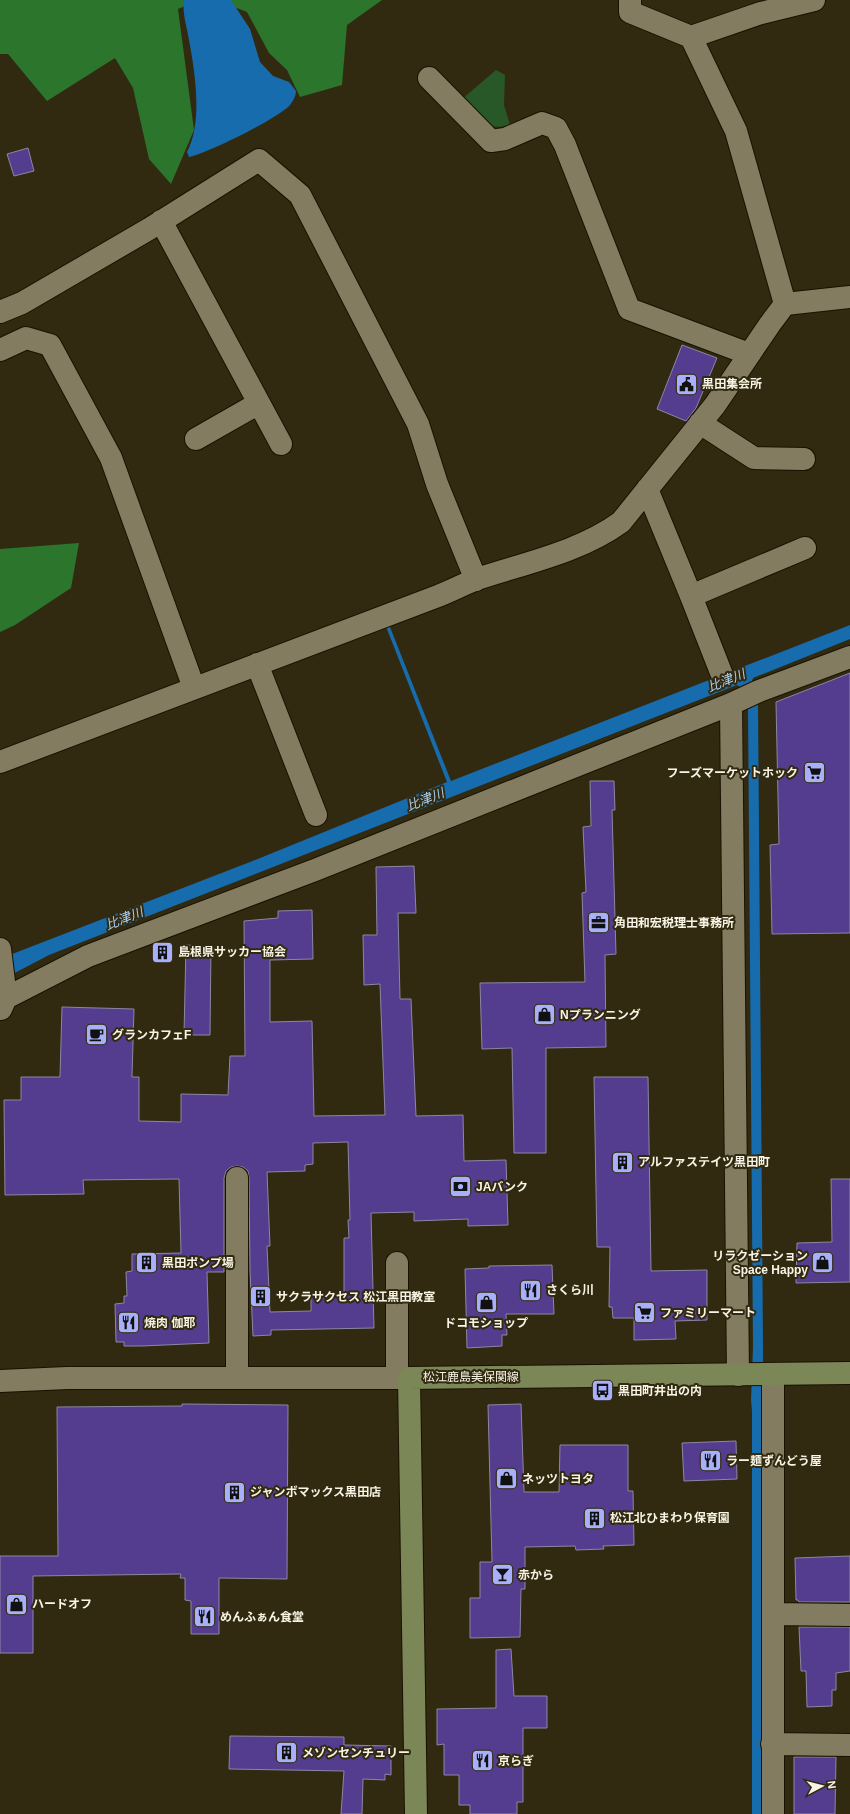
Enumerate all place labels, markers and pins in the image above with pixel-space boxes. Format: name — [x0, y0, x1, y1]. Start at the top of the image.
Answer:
public building icon: 黒田集会所 — [674, 371, 700, 397]
place label: 黒田集会所 — [702, 377, 762, 391]
supermarket icon: フーズマーケットホック — [801, 760, 827, 786]
place label: フーズマーケットホック — [667, 766, 798, 780]
office icon: 角田和宏税理士事務所 — [586, 910, 612, 936]
place label: 角田和宏税理士事務所 — [614, 916, 734, 930]
building icon: 島根県サッカー協会 — [150, 939, 176, 965]
place label: 島根県サッカー協会 — [178, 945, 286, 959]
shop icon: Nプランニング — [531, 1002, 557, 1028]
place label: Nプランニング — [560, 1008, 641, 1022]
cafe icon: グランカフェF — [84, 1022, 110, 1048]
place label: グランカフェF — [112, 1028, 191, 1042]
building icon: アルファステイツ黒田町 — [610, 1149, 636, 1175]
place label: アルファステイツ黒田町 — [638, 1155, 770, 1169]
bank icon: JAバンク — [447, 1174, 473, 1200]
place label: JAバンク — [476, 1180, 528, 1194]
place label: リラクゼーション Space Happy — [712, 1249, 808, 1277]
building icon: 黒田ポンプ場 — [134, 1250, 160, 1276]
shop icon: リラクゼーション Space Happy — [810, 1250, 836, 1276]
place label: 黒田ポンプ場 — [162, 1256, 234, 1270]
restaurant icon: さくら川 — [518, 1277, 544, 1303]
place label: さくら川 — [546, 1283, 594, 1297]
building icon: サクラサクセス 松江黒田教室 — [248, 1284, 274, 1310]
shop icon: ドコモショップ — [473, 1289, 499, 1315]
place label: サクラサクセス 松江黒田教室 — [276, 1290, 435, 1304]
supermarket icon: ファミリーマート — [631, 1300, 657, 1326]
place label: ファミリーマート — [660, 1306, 756, 1320]
restaurant icon: 焼肉 伽耶 — [116, 1310, 142, 1336]
place label: 焼肉 伽耶 — [144, 1316, 195, 1330]
place label: ドコモショップ — [444, 1316, 528, 1330]
bus stop icon: 黒田町井出の内 — [590, 1378, 616, 1404]
place label: 黒田町井出の内 — [618, 1384, 702, 1398]
restaurant icon: ラー麺ずんどう屋 — [697, 1448, 723, 1474]
place label: ラー麺ずんどう屋 — [726, 1454, 822, 1468]
shop icon: ネッツトヨタ — [494, 1466, 520, 1492]
place label: ネッツトヨタ — [522, 1472, 594, 1486]
building icon: ジャンボマックス黒田店 — [221, 1479, 247, 1505]
place label: ジャンボマックス黒田店 — [250, 1485, 381, 1499]
building icon: 松江北ひまわり保育園 — [582, 1505, 608, 1531]
place label: 松江北ひまわり保育園 — [610, 1511, 730, 1525]
bar icon: 赤から — [490, 1562, 516, 1588]
place label: 赤から — [518, 1568, 554, 1582]
shop icon: ハードオフ — [3, 1591, 29, 1617]
place label: ハードオフ — [32, 1597, 92, 1611]
restaurant icon: めんふぁん食堂 — [192, 1604, 218, 1630]
place label: めんふぁん食堂 — [220, 1610, 304, 1624]
building icon: メゾンセンチュリー — [274, 1740, 300, 1766]
place label: メゾンセンチュリー — [302, 1746, 410, 1760]
restaurant icon: 京らぎ — [470, 1748, 496, 1774]
place label: 京らぎ — [498, 1754, 534, 1768]

